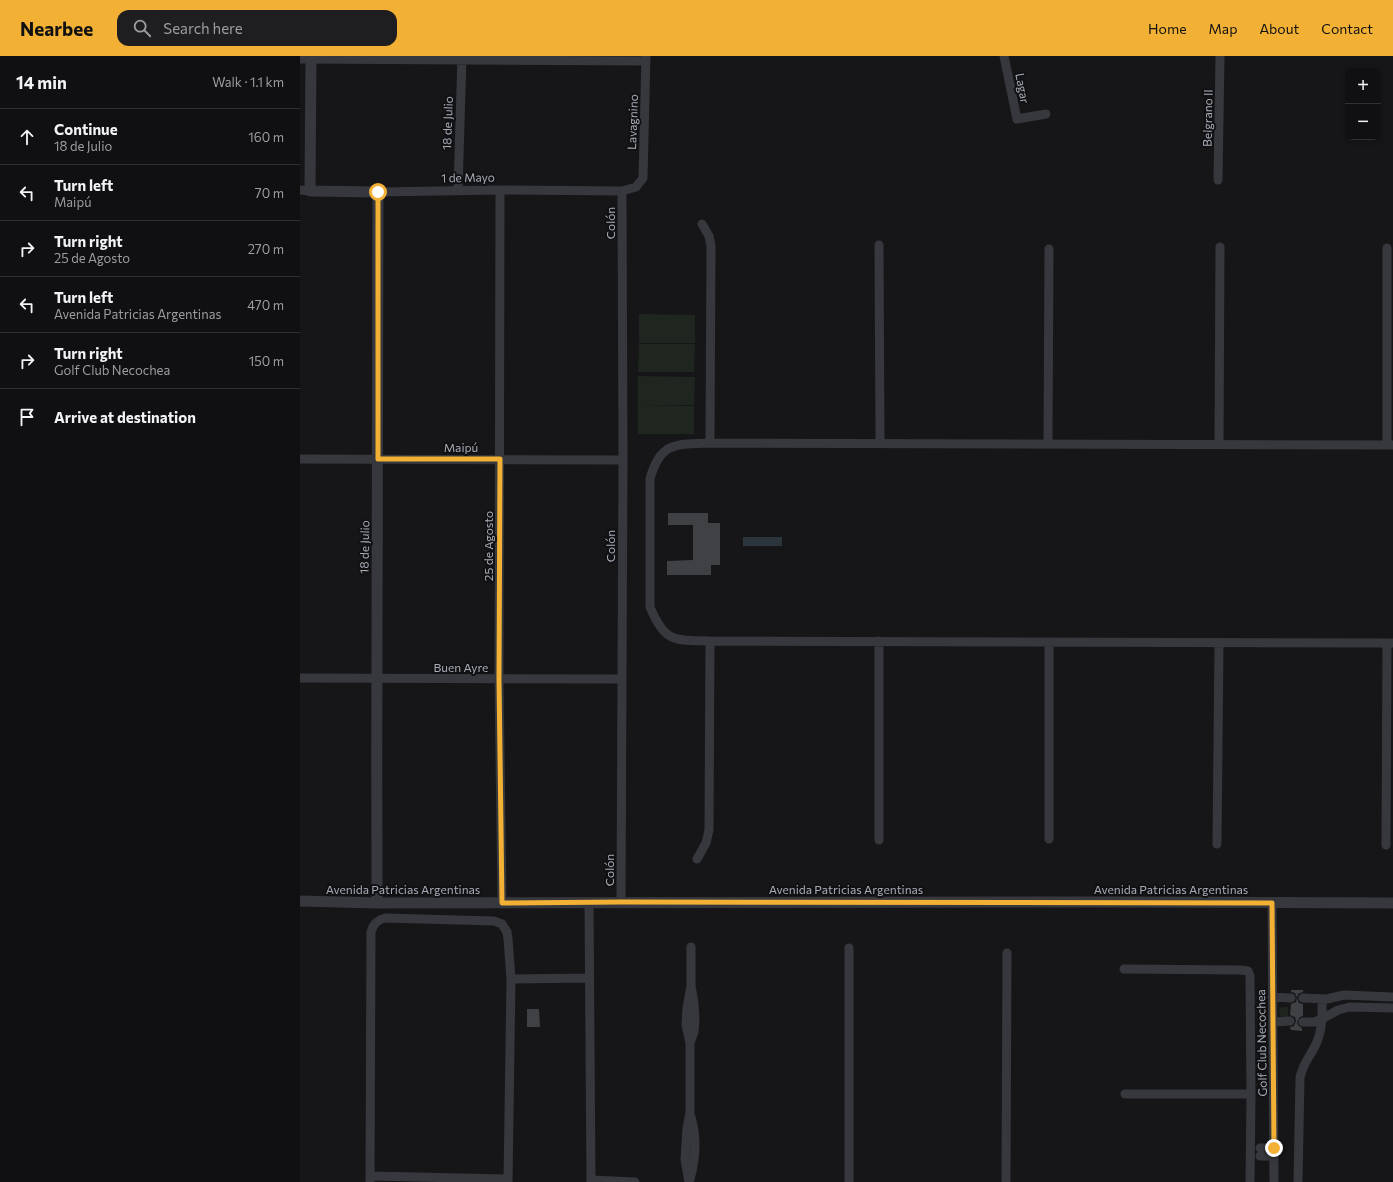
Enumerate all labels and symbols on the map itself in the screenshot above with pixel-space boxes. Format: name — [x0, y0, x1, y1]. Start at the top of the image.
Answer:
street label: Lagar — [1013, 72, 1033, 105]
street label: Belgrano II — [1199, 89, 1215, 147]
street label: Lavagnino — [624, 94, 640, 150]
street label: 18 de Julio — [439, 96, 456, 150]
street label: 1 de Mayo — [441, 170, 495, 184]
route start — [369, 183, 387, 201]
street label: Colón — [603, 207, 617, 239]
street label: Maipú — [444, 440, 478, 454]
street label: 25 de Agosto — [481, 511, 495, 581]
street label: 18 de Julio — [357, 520, 372, 574]
street label: Colón — [603, 530, 617, 562]
street label: Buen Ayre — [434, 660, 488, 674]
street label: Colón — [602, 854, 616, 886]
street label: Avenida Patricias Argentinas — [326, 882, 480, 896]
street label: Avenida Patricias Argentinas — [769, 882, 923, 896]
street label: Avenida Patricias Argentinas — [1094, 882, 1248, 896]
street label: Golf Club Necochea — [1253, 989, 1269, 1097]
route end — [1265, 1139, 1283, 1157]

